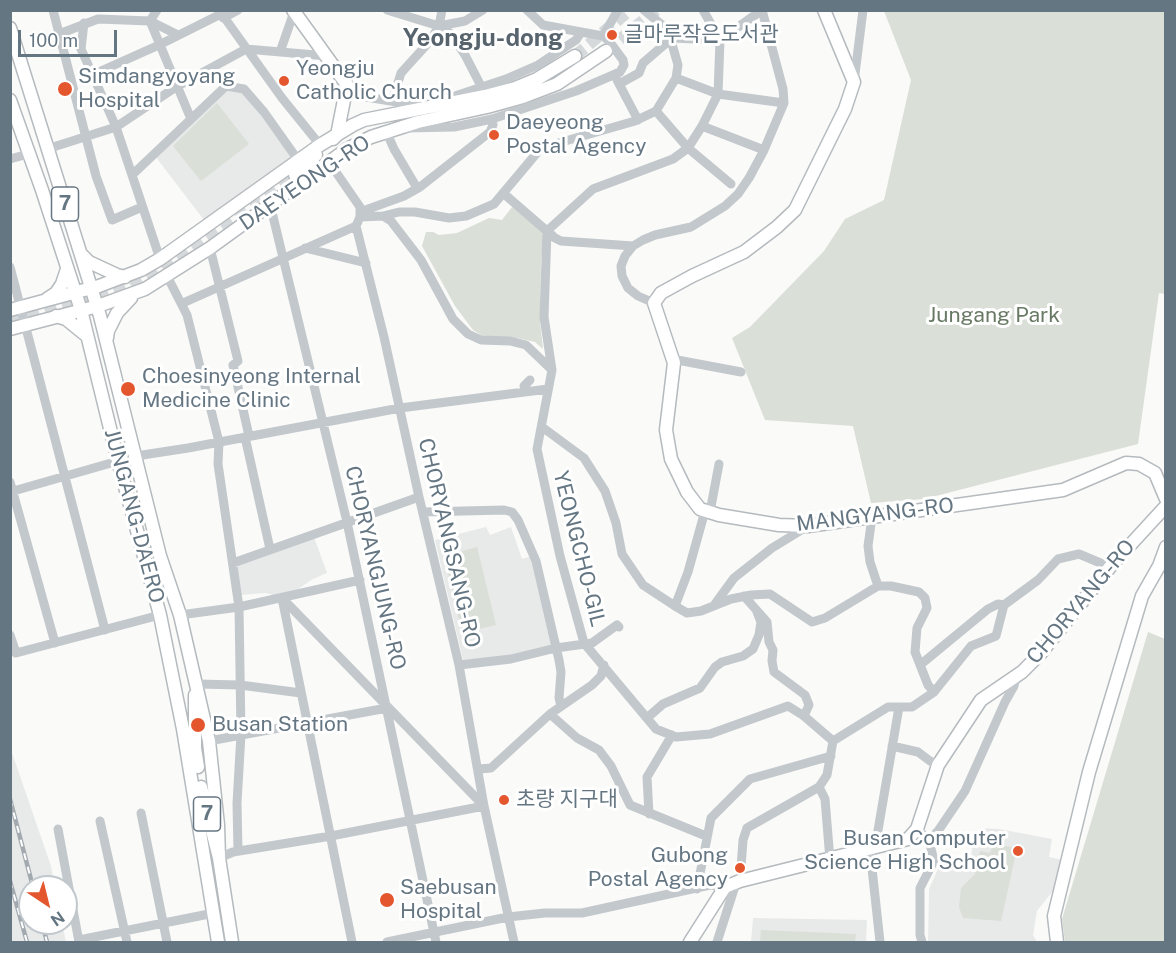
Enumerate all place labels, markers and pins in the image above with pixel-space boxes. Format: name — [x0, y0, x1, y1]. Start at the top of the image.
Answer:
place label: 글마루작은도서관 — [624, 22, 779, 48]
marker: 글마루작은도서관 — [605, 28, 619, 42]
place label: Yeongju Catholic Church — [296, 56, 452, 106]
place label: Simdangyoyang Hospital — [78, 64, 235, 114]
marker: Yeongju Catholic Church — [277, 74, 291, 88]
marker: Simdangyoyang Hospital — [56, 80, 74, 98]
place label: Daeyeong Postal Agency — [506, 110, 646, 160]
marker: Daeyeong Postal Agency — [487, 128, 501, 142]
place label: Choesinyeong Internal Medicine Clinic — [142, 364, 361, 414]
marker: Choesinyeong Internal Medicine Clinic — [119, 380, 137, 398]
place label: Busan Station — [212, 712, 348, 738]
marker: Busan Station — [189, 716, 207, 734]
place label: 초량 지구대 — [516, 787, 618, 813]
marker: 초량 지구대 — [497, 793, 511, 807]
place label: Busan Computer Science High School — [804, 826, 1006, 876]
place label: Gubong Postal Agency — [588, 843, 728, 893]
marker: Busan Computer Science High School — [1011, 844, 1025, 858]
marker: Gubong Postal Agency — [733, 861, 747, 875]
place label: Saebusan Hospital — [400, 875, 497, 925]
marker: Saebusan Hospital — [378, 891, 396, 909]

